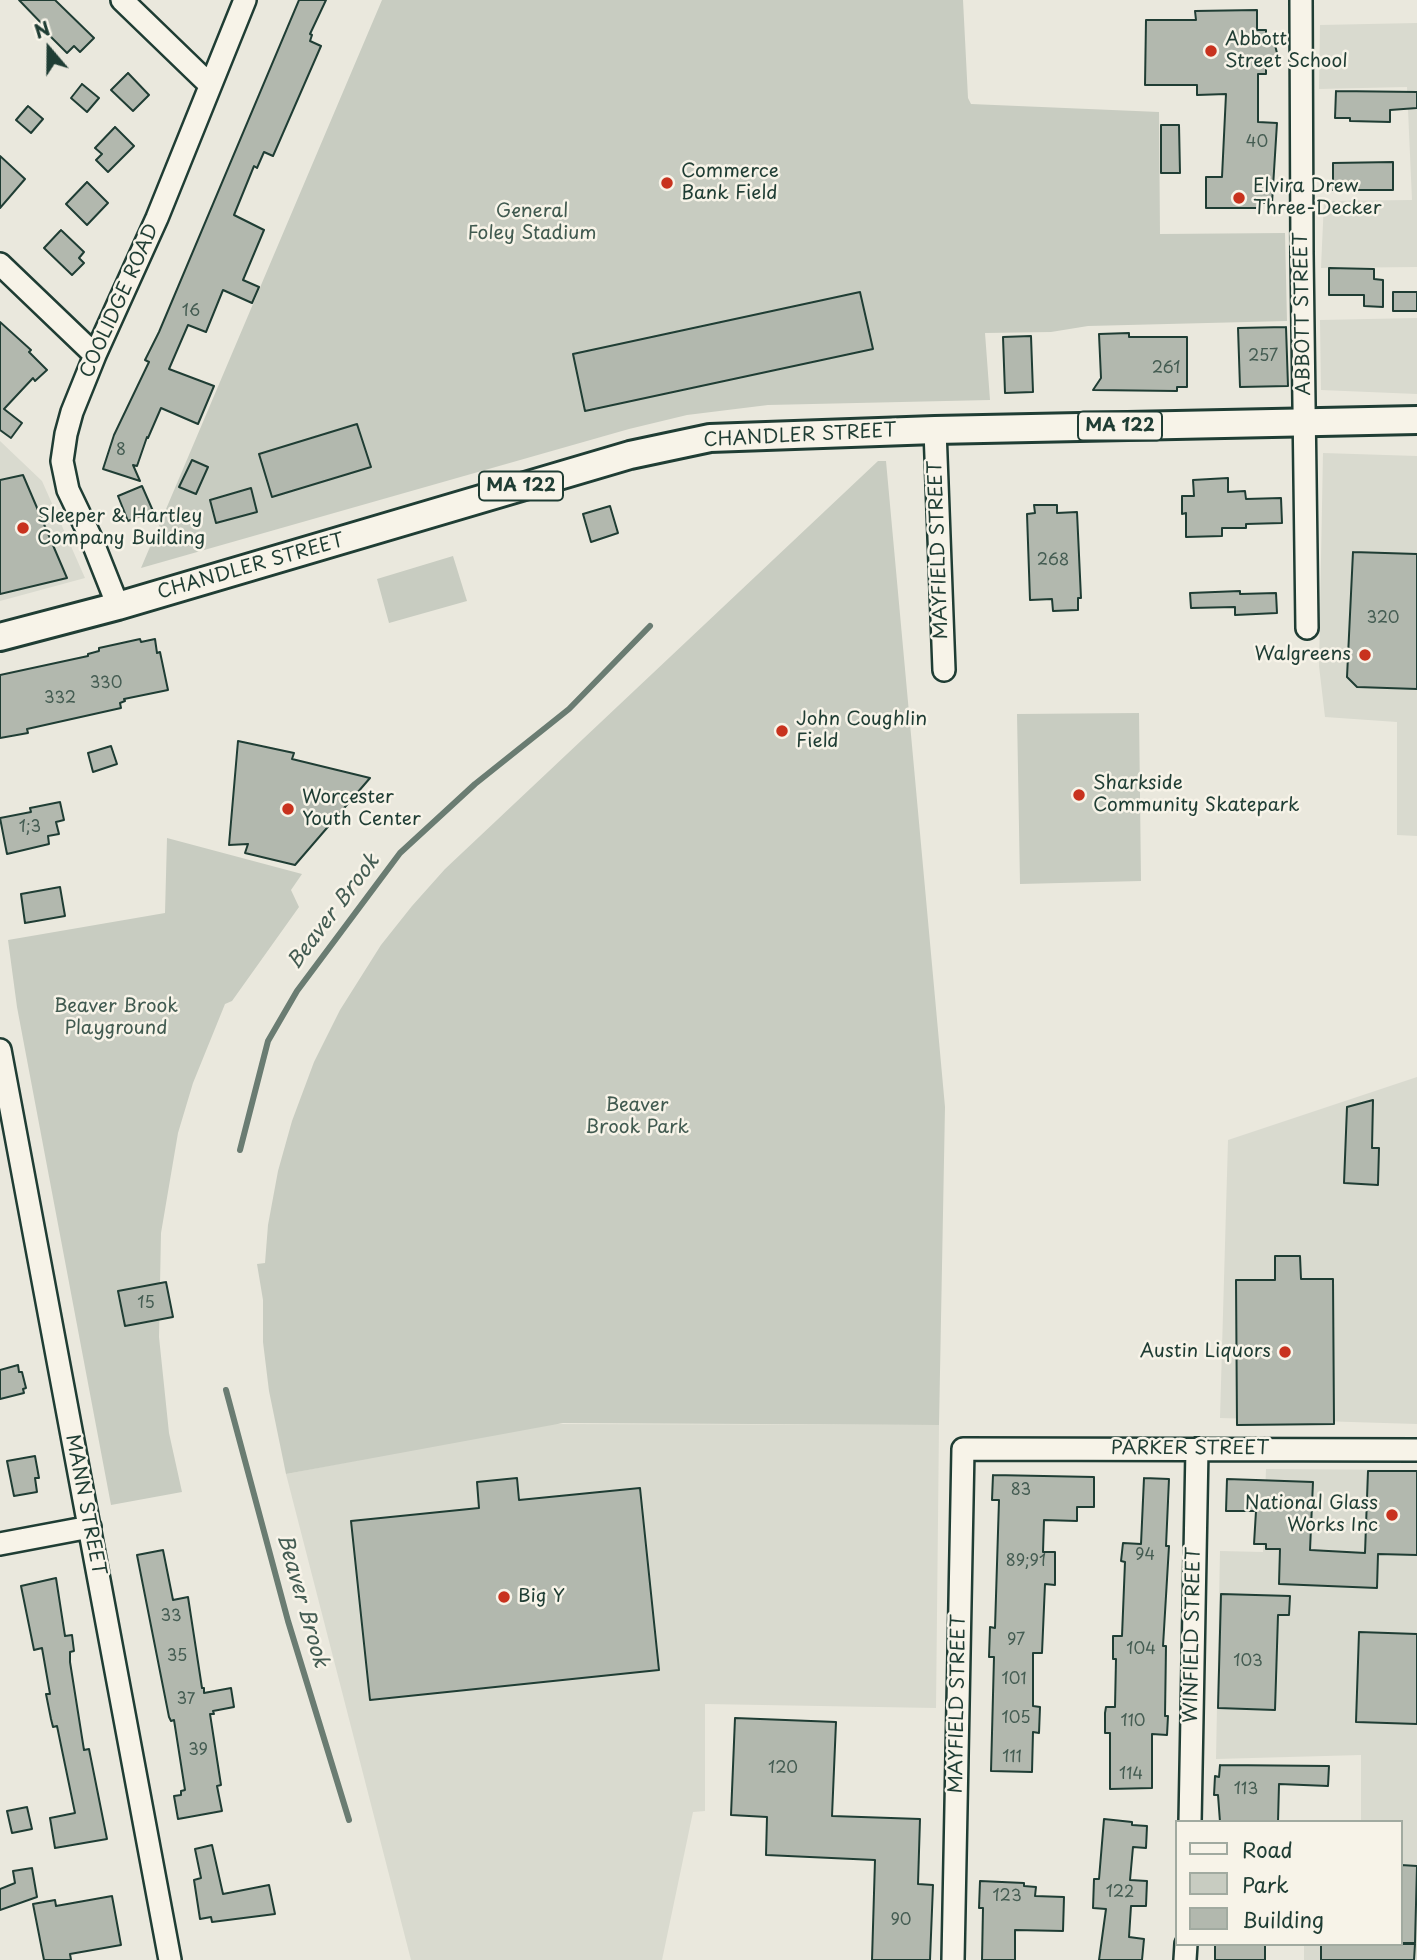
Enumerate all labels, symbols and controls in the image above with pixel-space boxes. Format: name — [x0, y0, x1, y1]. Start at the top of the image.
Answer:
north arrow — [14, 14, 84, 84]
text: N — [30, 14, 54, 45]
place label: Abbott Street School — [1225, 29, 1348, 73]
marker: Abbott Street School — [1203, 43, 1219, 59]
house number: 40 — [1246, 133, 1268, 153]
place label: Commerce Bank Field — [681, 161, 779, 205]
marker: Commerce Bank Field — [659, 175, 675, 191]
place label: Elvira Drew Three-Decker — [1253, 176, 1381, 220]
marker: Elvira Drew Three-Decker — [1231, 190, 1247, 206]
park label: General Foley Stadium — [467, 201, 597, 245]
street label: COOLIDGE ROAD — [76, 220, 164, 382]
street label: ABBOTT STREET — [1290, 232, 1316, 396]
house number: 16 — [182, 302, 200, 322]
house number: 257 — [1248, 347, 1278, 367]
house number: 261 — [1152, 359, 1180, 379]
road number: MA 122 — [1078, 412, 1162, 440]
street label: CHANDLER STREET — [703, 420, 897, 452]
house number: 8 — [116, 441, 126, 461]
street label: MAYFIELD STREET — [924, 460, 954, 640]
road number: MA 122 — [479, 472, 563, 500]
place label: Sleeper & Hartley Company Building — [37, 506, 205, 550]
marker: Sleeper & Hartley Company Building — [15, 520, 31, 536]
street label: CHANDLER STREET — [155, 529, 347, 605]
house number: 268 — [1037, 551, 1069, 571]
house number: 320 — [1366, 609, 1400, 629]
place label: Walgreens — [1254, 644, 1351, 666]
marker: Walgreens — [1357, 647, 1373, 663]
house number: 330 — [90, 674, 122, 694]
house number: 332 — [44, 689, 76, 709]
place label: John Coughlin Field — [796, 709, 927, 753]
marker: John Coughlin Field — [774, 723, 790, 739]
place label: Sharkside Community Skatepark — [1093, 773, 1300, 817]
place label: Worcester Youth Center — [302, 787, 421, 831]
marker: Sharkside Community Skatepark — [1071, 787, 1087, 803]
marker: Worcester Youth Center — [280, 801, 296, 817]
house number: 1;3 — [19, 818, 41, 838]
water label: Beaver Brook — [283, 849, 385, 975]
park label: Beaver Brook Playground — [54, 996, 178, 1040]
park label: Beaver Brook Park — [585, 1095, 689, 1139]
house number: 15 — [137, 1294, 155, 1314]
place label: Austin Liquors — [1140, 1341, 1271, 1363]
marker: Austin Liquors — [1277, 1344, 1293, 1360]
street label: MANN STREET — [60, 1432, 110, 1578]
street label: PARKER STREET — [1111, 1438, 1269, 1460]
house number: 83 — [1011, 1481, 1031, 1501]
place label: National Glass Works Inc — [1245, 1493, 1378, 1537]
marker: National Glass Works Inc — [1384, 1507, 1400, 1523]
water label: Beaver Brook — [271, 1531, 333, 1671]
house number: 94 — [1135, 1546, 1155, 1566]
street label: WINFIELD STREET — [1180, 1547, 1206, 1723]
house number: 89;91 — [1006, 1552, 1046, 1572]
place label: Big Y — [518, 1586, 565, 1608]
marker: Big Y — [496, 1589, 512, 1605]
house number: 33 — [160, 1607, 182, 1627]
street label: MAYFIELD STREET — [945, 1614, 971, 1794]
house number: 97 — [1007, 1631, 1025, 1651]
house number: 104 — [1126, 1640, 1156, 1660]
house number: 35 — [167, 1647, 187, 1667]
house number: 103 — [1233, 1652, 1263, 1672]
house number: 101 — [1002, 1670, 1026, 1690]
house number: 37 — [177, 1690, 195, 1710]
house number: 105 — [1001, 1709, 1031, 1729]
house number: 110 — [1120, 1712, 1146, 1732]
house number: 39 — [188, 1741, 208, 1761]
house number: 111 — [1002, 1748, 1022, 1768]
house number: 120 — [768, 1759, 798, 1779]
house number: 114 — [1119, 1765, 1143, 1785]
house number: 113 — [1234, 1780, 1258, 1800]
legend — [1176, 1820, 1403, 1946]
text: Road — [1242, 1833, 1293, 1865]
text: Park — [1242, 1868, 1289, 1900]
house number: 122 — [1106, 1883, 1134, 1903]
house number: 123 — [992, 1887, 1022, 1907]
text: Building — [1242, 1903, 1324, 1935]
house number: 90 — [890, 1911, 912, 1931]

